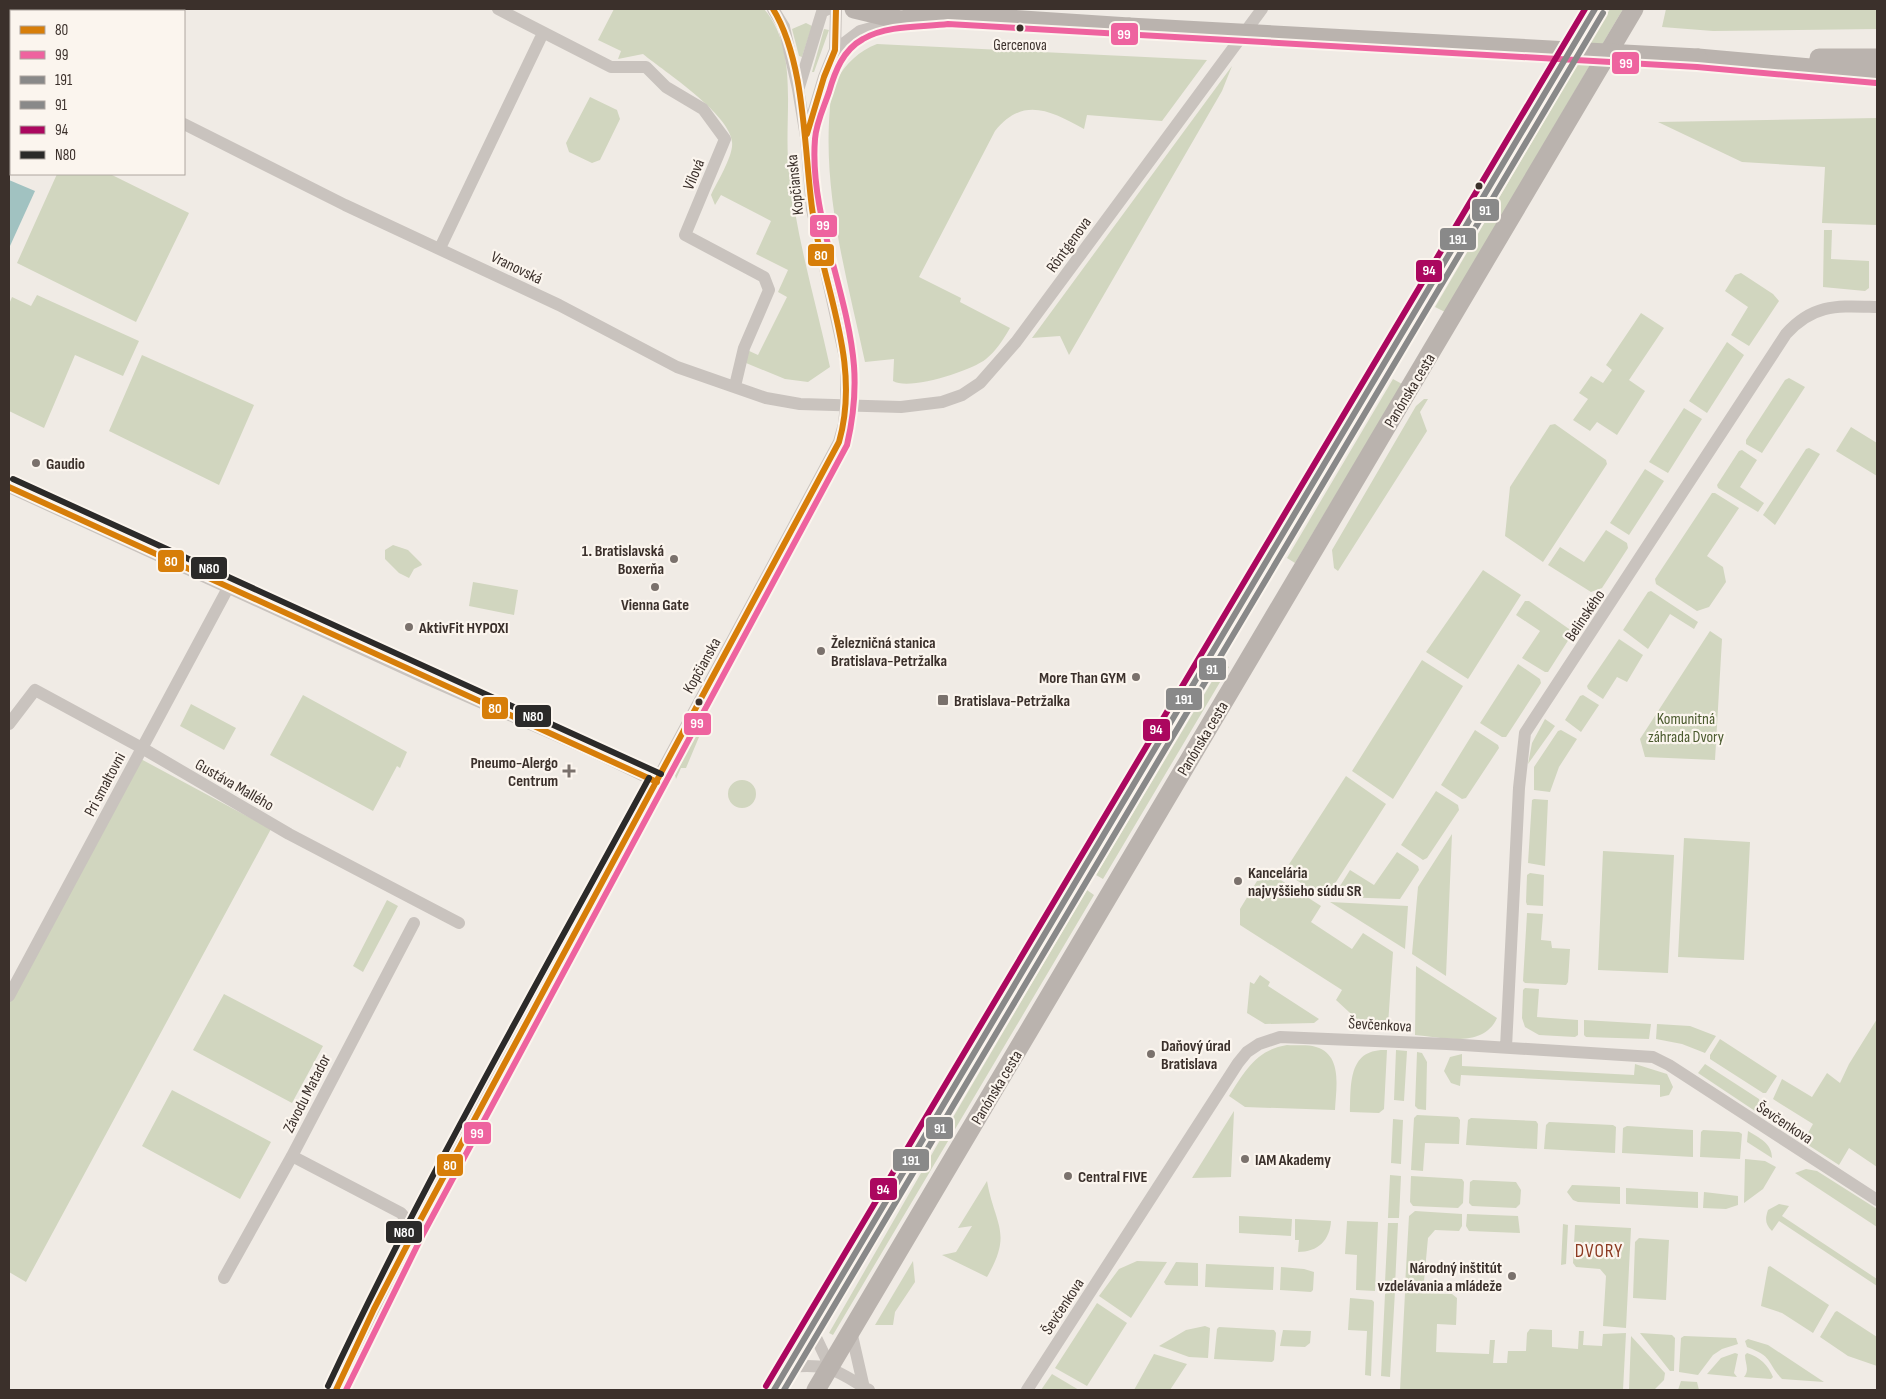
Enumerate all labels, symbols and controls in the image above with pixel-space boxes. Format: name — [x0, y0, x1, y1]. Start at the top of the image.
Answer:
legend — [10, 10, 185, 175]
text: 80 — [55, 21, 68, 40]
line badge: 99 — [1110, 22, 1139, 46]
marker: Gercenova — [1015, 23, 1025, 33]
text: 99 — [1117, 26, 1131, 43]
place label: Gercenova — [993, 36, 1047, 55]
text: 99 — [55, 46, 68, 65]
line badge: 99 — [1611, 51, 1640, 75]
text: 99 — [1619, 55, 1633, 72]
text: 191 — [55, 71, 73, 90]
text: 91 — [55, 96, 68, 115]
text: 94 — [55, 121, 68, 140]
text: N80 — [55, 146, 76, 165]
street label: Kopčianska — [783, 154, 808, 216]
street label: Vilová — [679, 156, 709, 193]
unlabelled marker — [1474, 181, 1484, 191]
line badge: 91 — [1471, 198, 1500, 222]
text: 91 — [1479, 202, 1492, 219]
street label: Röntgenova — [1043, 213, 1096, 276]
line badge: 99 — [809, 214, 838, 238]
text: 99 — [816, 217, 830, 234]
line badge: 191 — [1439, 227, 1477, 251]
text: 191 — [1449, 231, 1467, 248]
line badge: 80 — [807, 243, 835, 267]
text: 80 — [814, 247, 828, 264]
street label: Vranovská — [487, 248, 545, 289]
line badge: 94 — [1415, 259, 1443, 283]
text: 94 — [1422, 262, 1436, 279]
street label: Panónska cesta — [1381, 350, 1440, 431]
place label: Gaudio — [46, 455, 85, 474]
marker: Gaudio — [30, 457, 42, 469]
place label: 1. Bratislavská Boxerňa — [582, 542, 664, 579]
line badge: 80 — [157, 549, 185, 573]
text: 80 — [164, 553, 178, 570]
marker: 1. Bratislavská Boxerňa — [668, 553, 680, 565]
line badge: N80 — [190, 556, 228, 580]
text: N80 — [199, 560, 220, 577]
marker: Vienna Gate — [649, 581, 661, 593]
street label: Belinského — [1561, 586, 1609, 645]
place label: Vienna Gate — [621, 596, 689, 615]
place label: AktivFit HYPOXI — [418, 619, 509, 638]
marker: AktivFit HYPOXI — [403, 621, 415, 633]
place label: Železničná stanica Bratislava-Petržalka — [831, 634, 947, 671]
street label: Kopčianska — [679, 635, 725, 697]
marker: Železničná stanica Bratislava-Petržalka — [815, 645, 827, 657]
line badge: 91 — [1198, 657, 1227, 681]
text: 91 — [1206, 661, 1219, 678]
place label: More Than GYM — [1039, 669, 1126, 688]
marker: More Than GYM — [1130, 671, 1142, 683]
line badge: 191 — [1165, 687, 1203, 711]
text: 191 — [1175, 691, 1193, 708]
place label: Bratislava-Petržalka — [954, 692, 1070, 711]
marker: Bratislava-Petržalka — [936, 693, 950, 707]
line badge: 80 — [481, 696, 509, 720]
unlabelled marker — [694, 697, 704, 707]
street label: Panónska cesta — [1174, 698, 1233, 779]
text: 80 — [488, 700, 502, 717]
line badge: N80 — [514, 704, 552, 728]
text: N80 — [523, 708, 544, 725]
park label: Komunitná záhrada Dvory — [1648, 710, 1724, 747]
line badge: 99 — [683, 712, 712, 736]
text: 99 — [690, 715, 704, 732]
line badge: 94 — [1142, 718, 1171, 742]
text: 94 — [1149, 721, 1163, 738]
street label: Pri smaltovni — [81, 750, 130, 820]
place label: Pneumo-Alergo Centrum — [470, 754, 558, 791]
street label: Gustáva Mallého — [192, 755, 277, 815]
marker: Pneumo-Alergo Centrum — [562, 764, 576, 778]
place label: Kancelária najvyššieho súdu SR — [1248, 864, 1362, 901]
marker: Kancelária najvyššieho súdu SR — [1232, 875, 1244, 887]
street label: Ševčenkova — [1348, 1014, 1412, 1037]
place label: Daňový úrad Bratislava — [1161, 1037, 1231, 1074]
street label: Panónska cesta — [968, 1047, 1027, 1128]
marker: Daňový úrad Bratislava — [1145, 1048, 1157, 1060]
street label: Závodu Matador — [279, 1051, 335, 1136]
street label: Ševčenkova — [1752, 1098, 1816, 1148]
line badge: 91 — [925, 1116, 954, 1140]
text: 91 — [934, 1120, 947, 1137]
line badge: 99 — [463, 1121, 492, 1145]
text: 99 — [470, 1125, 484, 1142]
line badge: 191 — [892, 1148, 930, 1172]
place label: IAM Akademy — [1255, 1151, 1331, 1170]
text: 191 — [902, 1152, 920, 1169]
line badge: 80 — [436, 1153, 464, 1177]
marker: IAM Akademy — [1239, 1153, 1251, 1165]
text: 80 — [443, 1157, 457, 1174]
place label: Central FIVE — [1078, 1168, 1148, 1187]
marker: Central FIVE — [1062, 1170, 1074, 1182]
line badge: 94 — [869, 1177, 898, 1201]
text: 94 — [876, 1181, 890, 1198]
line badge: N80 — [385, 1220, 423, 1244]
text: N80 — [394, 1224, 415, 1241]
district label: DVORY — [1575, 1240, 1623, 1263]
place label: Národný inštitút vzdelávania a mládeže — [1377, 1259, 1502, 1296]
marker: Národný inštitút vzdelávania a mládeže — [1506, 1270, 1518, 1282]
street label: Ševčenkova — [1038, 1275, 1088, 1339]

